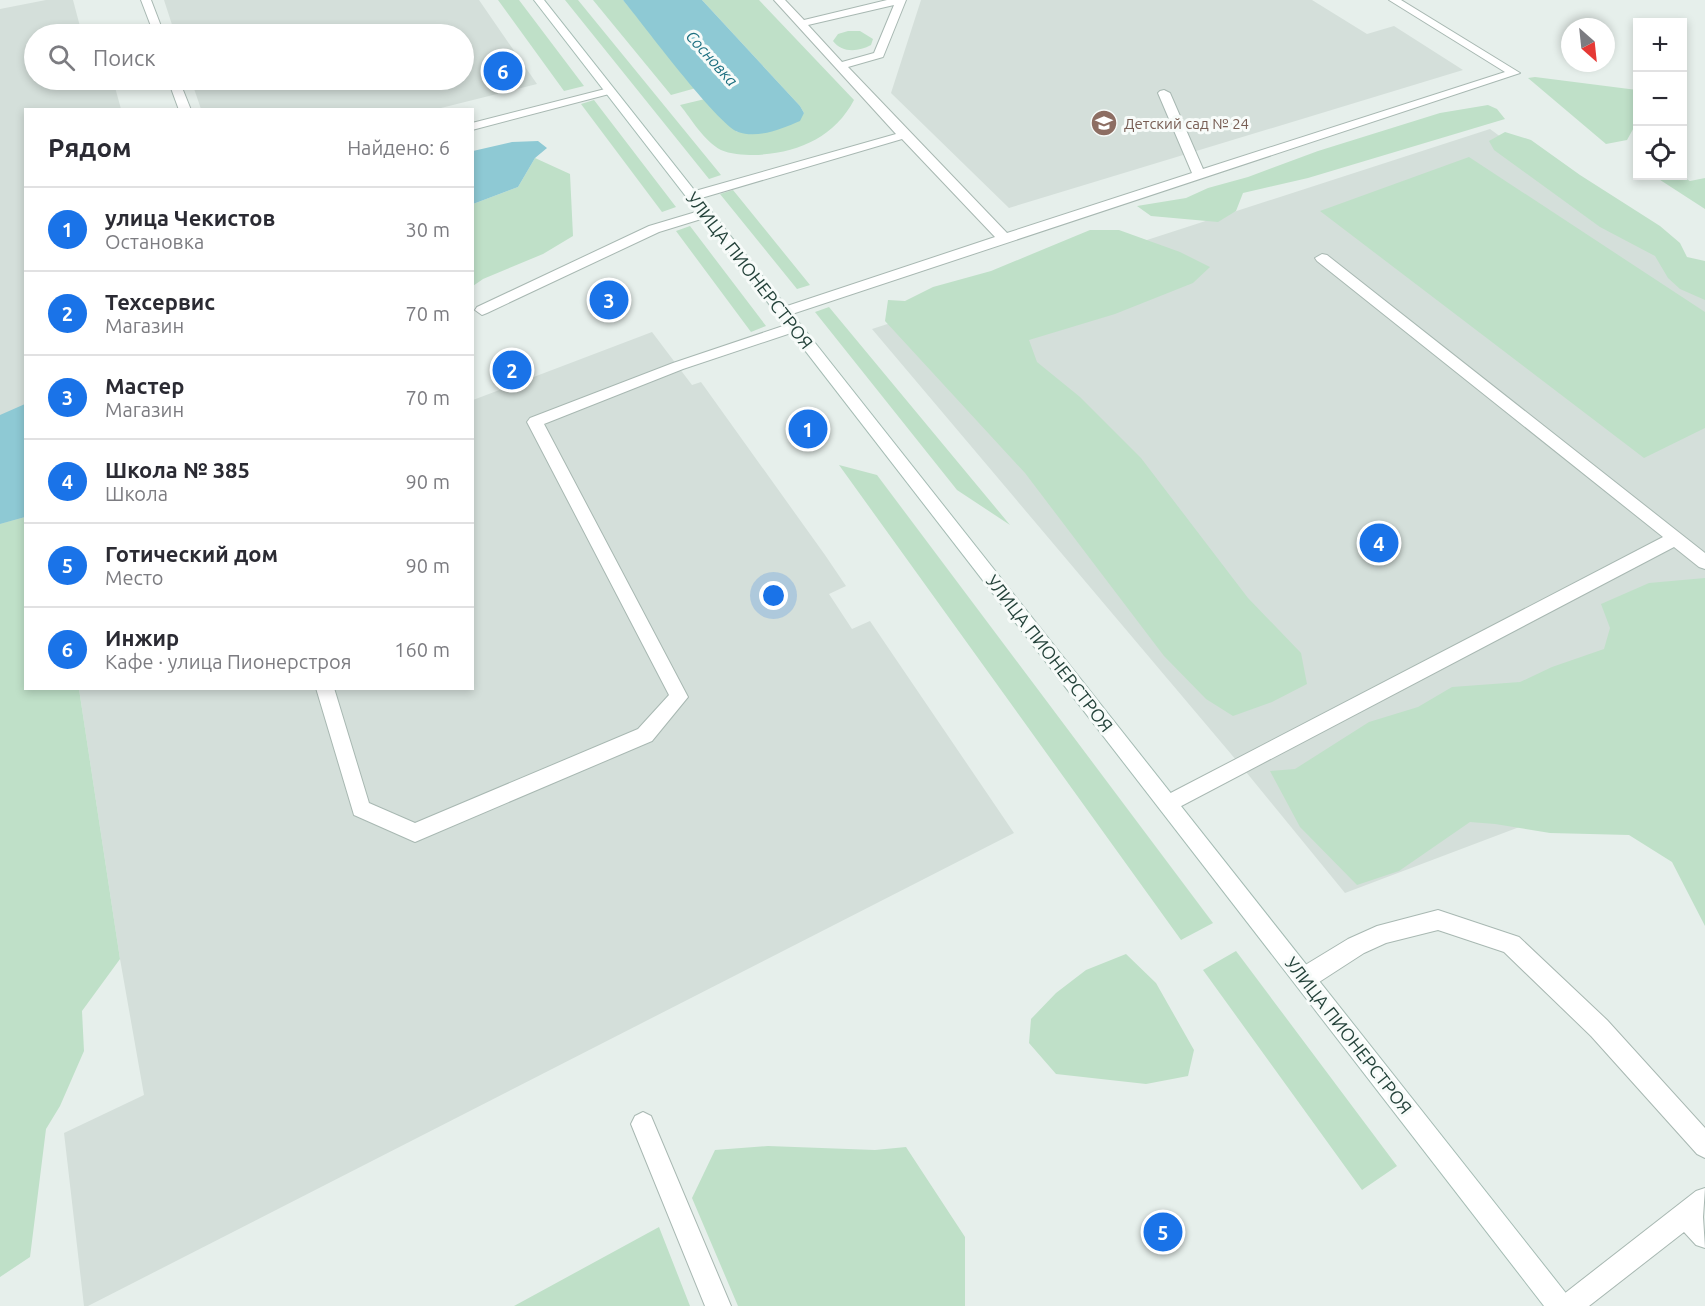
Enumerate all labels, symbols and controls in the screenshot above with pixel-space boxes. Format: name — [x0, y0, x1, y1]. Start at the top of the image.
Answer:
north arrow — [1561, 18, 1615, 72]
map controls — [1633, 18, 1687, 180]
button: + — [1633, 18, 1687, 72]
search box — [24, 24, 474, 90]
water label: Сосновка — [682, 27, 742, 90]
icon: search — [45, 41, 78, 74]
text: Поиск — [93, 45, 156, 70]
pin: 6 — [484, 48, 522, 94]
button: − — [1633, 72, 1687, 126]
school or university icon: Детский сад № 24 — [1089, 108, 1119, 138]
place label: Детский сад № 24 — [1124, 115, 1249, 132]
button: locate — [1633, 126, 1687, 180]
text: Рядом — [48, 133, 132, 162]
text: Найдено: 6 — [347, 136, 450, 159]
street label: УЛИЦА ПИОНЕРСТРОЯ — [683, 188, 817, 352]
text: улица Чекистов — [105, 205, 275, 230]
text: 1 — [62, 218, 73, 241]
text: 30 m — [406, 218, 450, 241]
text: Остановка — [105, 230, 204, 253]
pin: 3 — [590, 278, 628, 322]
text: Техсервис — [105, 289, 215, 314]
text: 2 — [62, 302, 73, 325]
text: 70 m — [406, 302, 450, 325]
text: Магазин — [105, 314, 184, 337]
pin: 2 — [492, 348, 532, 392]
text: Мастер — [105, 373, 184, 398]
text: 3 — [62, 386, 73, 409]
text: 70 m — [406, 386, 450, 409]
text: Магазин — [105, 398, 184, 421]
pin: 1 — [788, 406, 828, 452]
text: Школа № 385 — [105, 457, 250, 482]
text: 4 — [62, 470, 73, 493]
text: 90 m — [406, 470, 450, 493]
text: Школа — [105, 482, 168, 505]
pin: 4 — [1360, 520, 1398, 566]
text: Готический дом — [105, 541, 278, 566]
text: 5 — [62, 554, 73, 577]
text: 90 m — [406, 554, 450, 577]
text: Место — [105, 566, 164, 589]
street label: УЛИЦА ПИОНЕРСТРОЯ — [983, 571, 1117, 735]
your location — [759, 581, 788, 610]
text: Инжир — [105, 625, 179, 650]
text: 6 — [62, 638, 73, 661]
text: 160 m — [394, 638, 450, 661]
text: Кафе · улица Пионерстроя — [105, 650, 351, 673]
street label: УЛИЦА ПИОНЕРСТРОЯ — [1282, 953, 1416, 1117]
pin: 5 — [1144, 1210, 1182, 1254]

